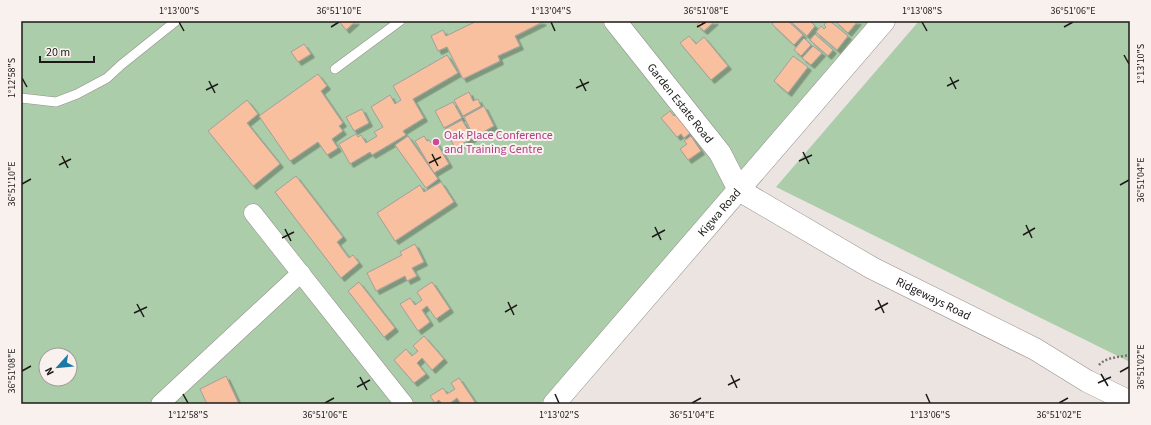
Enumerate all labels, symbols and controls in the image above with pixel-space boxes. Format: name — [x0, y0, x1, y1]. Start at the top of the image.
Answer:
text: 1°13'00"S — [159, 4, 199, 18]
text: 36°51'10"E — [316, 4, 362, 18]
text: 1°13'04"S — [531, 4, 571, 18]
text: 36°51'08"E — [683, 4, 729, 18]
text: 1°13'08"S — [902, 4, 942, 18]
text: 36°51'06"E — [1050, 4, 1096, 18]
scale bar — [40, 38, 94, 64]
text: 20 m — [46, 44, 70, 61]
text: 1°13'10"S — [1134, 44, 1148, 84]
text: 1°12'58"S — [5, 58, 19, 98]
street label: Garden Estate Road — [643, 60, 718, 147]
place label: Oak Place Conference and Training Centre — [444, 127, 553, 158]
marker: Oak Place Conference and Training Centre — [431, 137, 441, 147]
text: 36°51'04"E — [1134, 157, 1148, 203]
text: 36°51'10"E — [5, 161, 19, 207]
street label: Kigwa Road — [694, 185, 745, 240]
street label: Ridgeways Road — [893, 273, 974, 324]
text: 36°51'02"E — [1134, 344, 1148, 390]
north arrow — [38, 347, 78, 387]
text: 36°51'08"E — [5, 348, 19, 394]
text: N — [41, 365, 58, 378]
text: 1°12'58"S — [168, 408, 208, 422]
text: 36°51'06"E — [302, 408, 348, 422]
text: 1°13'02"S — [539, 408, 579, 422]
text: 36°51'04"E — [669, 408, 715, 422]
text: 1°13'06"S — [910, 408, 950, 422]
text: 36°51'02"E — [1036, 408, 1082, 422]

